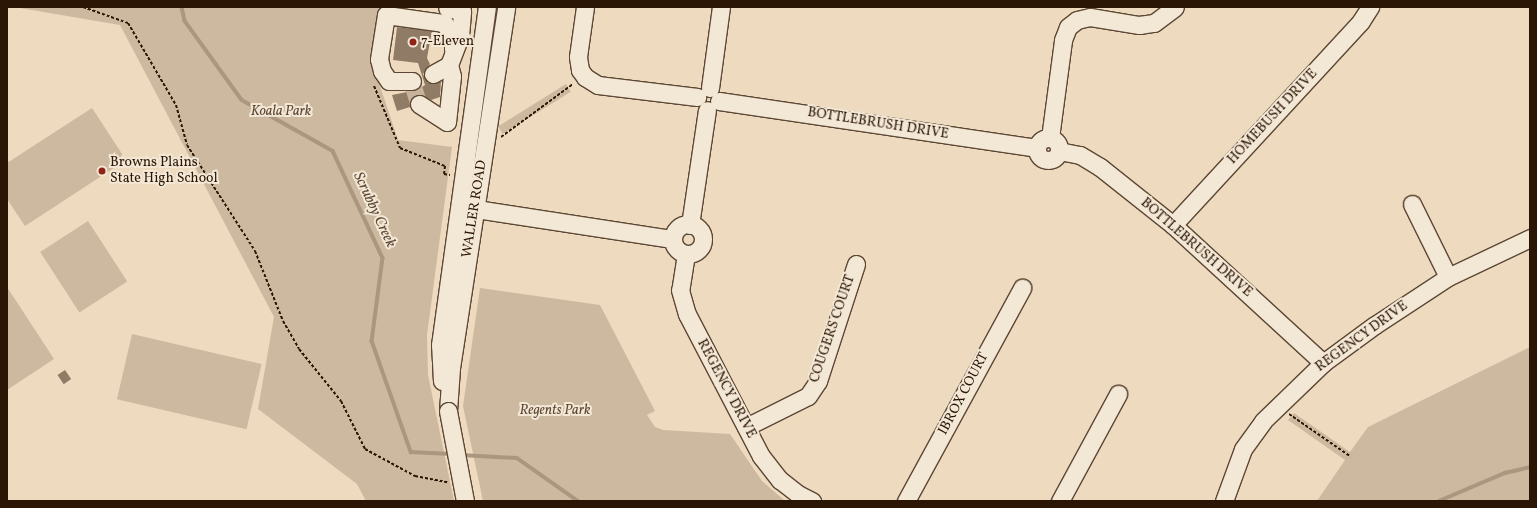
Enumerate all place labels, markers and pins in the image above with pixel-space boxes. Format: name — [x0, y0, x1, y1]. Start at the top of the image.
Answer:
place label: 7-Eleven — [421, 34, 474, 50]
marker: 7-Eleven — [408, 37, 418, 47]
place label: Browns Plains State High School — [110, 155, 218, 188]
marker: Browns Plains State High School — [97, 166, 107, 176]

